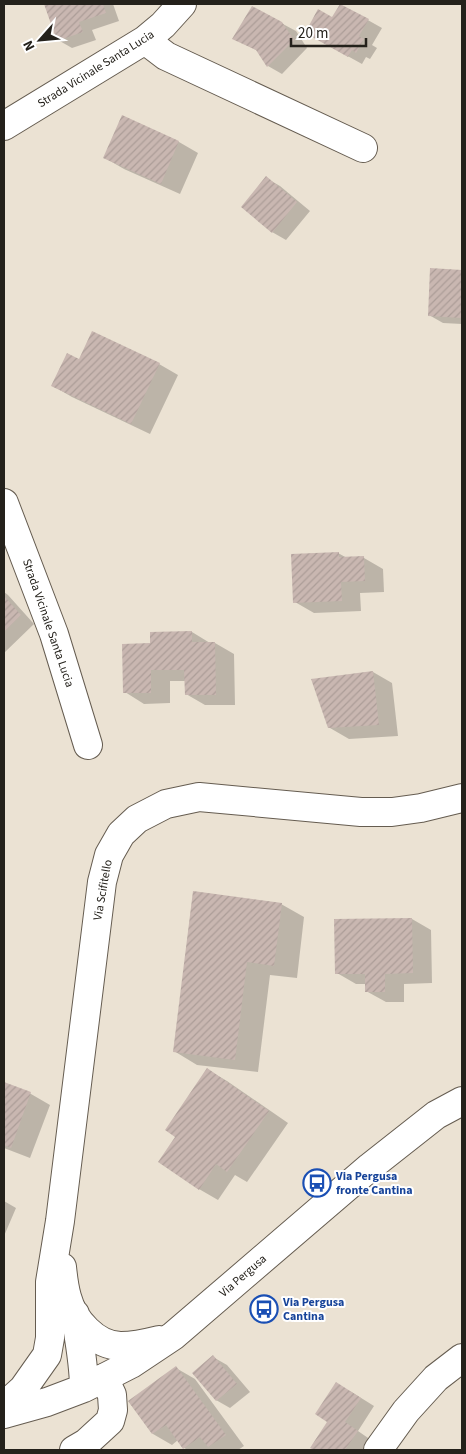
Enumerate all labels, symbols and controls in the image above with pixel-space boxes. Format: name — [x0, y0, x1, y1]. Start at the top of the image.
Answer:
north arrow — [15, 15, 65, 65]
scale bar — [291, 15, 366, 47]
text: 20 m — [298, 23, 328, 44]
street label: Strada Vicinale Santa Lucia — [34, 26, 158, 112]
text: N — [18, 37, 40, 54]
street label: Strada Vicinale Santa Lucia — [18, 557, 78, 689]
street label: Via Scifitello — [89, 858, 117, 922]
bus stop icon: Via Pergusa fronte Cantina — [302, 1168, 332, 1198]
place label: Via Pergusa fronte Cantina — [335, 1168, 413, 1199]
street label: Via Pergusa — [216, 1251, 270, 1301]
bus stop icon: Via Pergusa Cantina — [249, 1294, 279, 1324]
place label: Via Pergusa Cantina — [282, 1294, 344, 1325]

